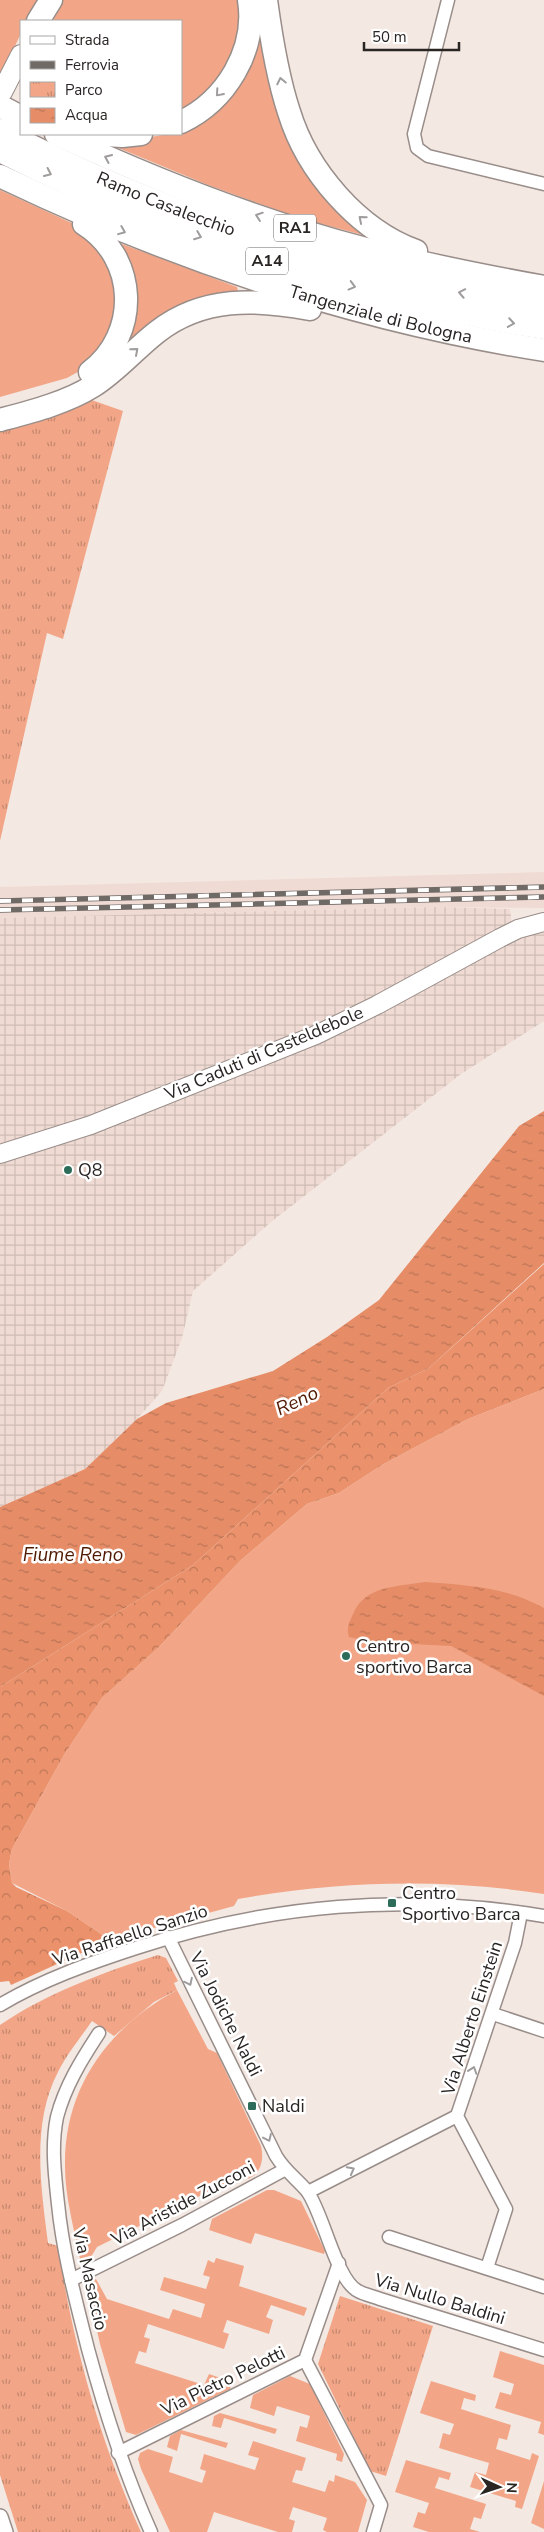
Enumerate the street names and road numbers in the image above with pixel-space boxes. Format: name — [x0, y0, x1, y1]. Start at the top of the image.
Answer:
street label: Ramo Casalecchio — [93, 166, 239, 242]
road number: RA1 — [274, 214, 316, 242]
road number: A14 — [246, 248, 288, 274]
street label: Tangenziale di Bologna — [286, 279, 475, 349]
street label: Via Caduti di Casteldebole — [160, 1000, 367, 1106]
street label: Via Raffaello Sanzio — [49, 1899, 211, 1972]
street label: Via Alberto Einstein — [435, 1938, 508, 2099]
street label: Via Jodiche Naldi — [184, 1947, 268, 2080]
street label: Via Aristide Zucconi — [106, 2155, 259, 2251]
street label: Via Masaccio — [66, 2224, 113, 2333]
street label: Via Nullo Baldini — [371, 2267, 508, 2330]
street label: Via Pietro Pelotti — [156, 2341, 289, 2422]

